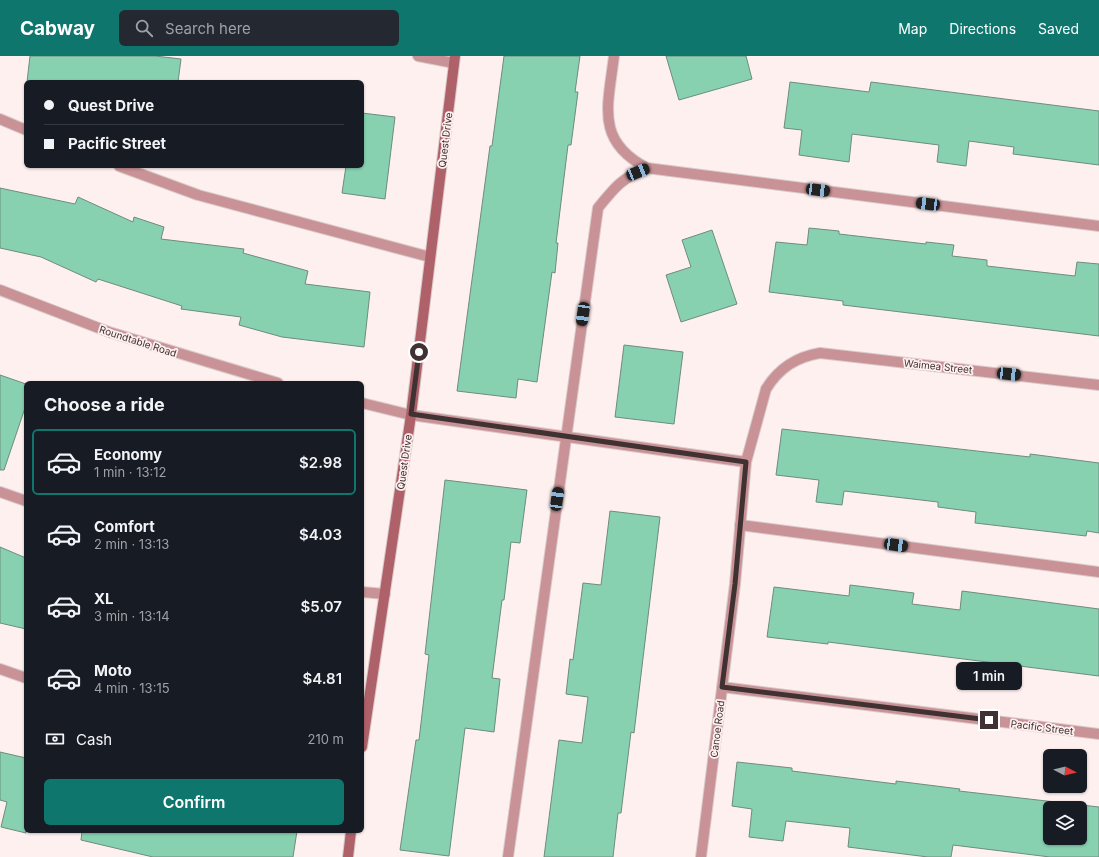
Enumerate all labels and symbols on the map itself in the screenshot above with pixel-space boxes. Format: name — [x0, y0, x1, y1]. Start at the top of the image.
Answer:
street label: Quest Drive — [436, 112, 454, 168]
car — [625, 162, 651, 182]
car — [805, 183, 831, 197]
car — [915, 197, 941, 211]
car — [575, 301, 591, 327]
street label: Roundtable Road — [98, 323, 178, 359]
route start — [410, 343, 428, 361]
street label: Waimea Street — [903, 356, 974, 376]
car — [996, 367, 1022, 381]
street label: Quest Drive — [394, 433, 414, 490]
car — [549, 486, 565, 512]
car — [883, 537, 909, 553]
callout: 1 min — [956, 662, 1022, 690]
street label: Canoe Road — [708, 700, 726, 758]
route end — [980, 711, 998, 729]
street label: Pacific Street — [1010, 717, 1075, 737]
north arrow — [1043, 749, 1087, 793]

